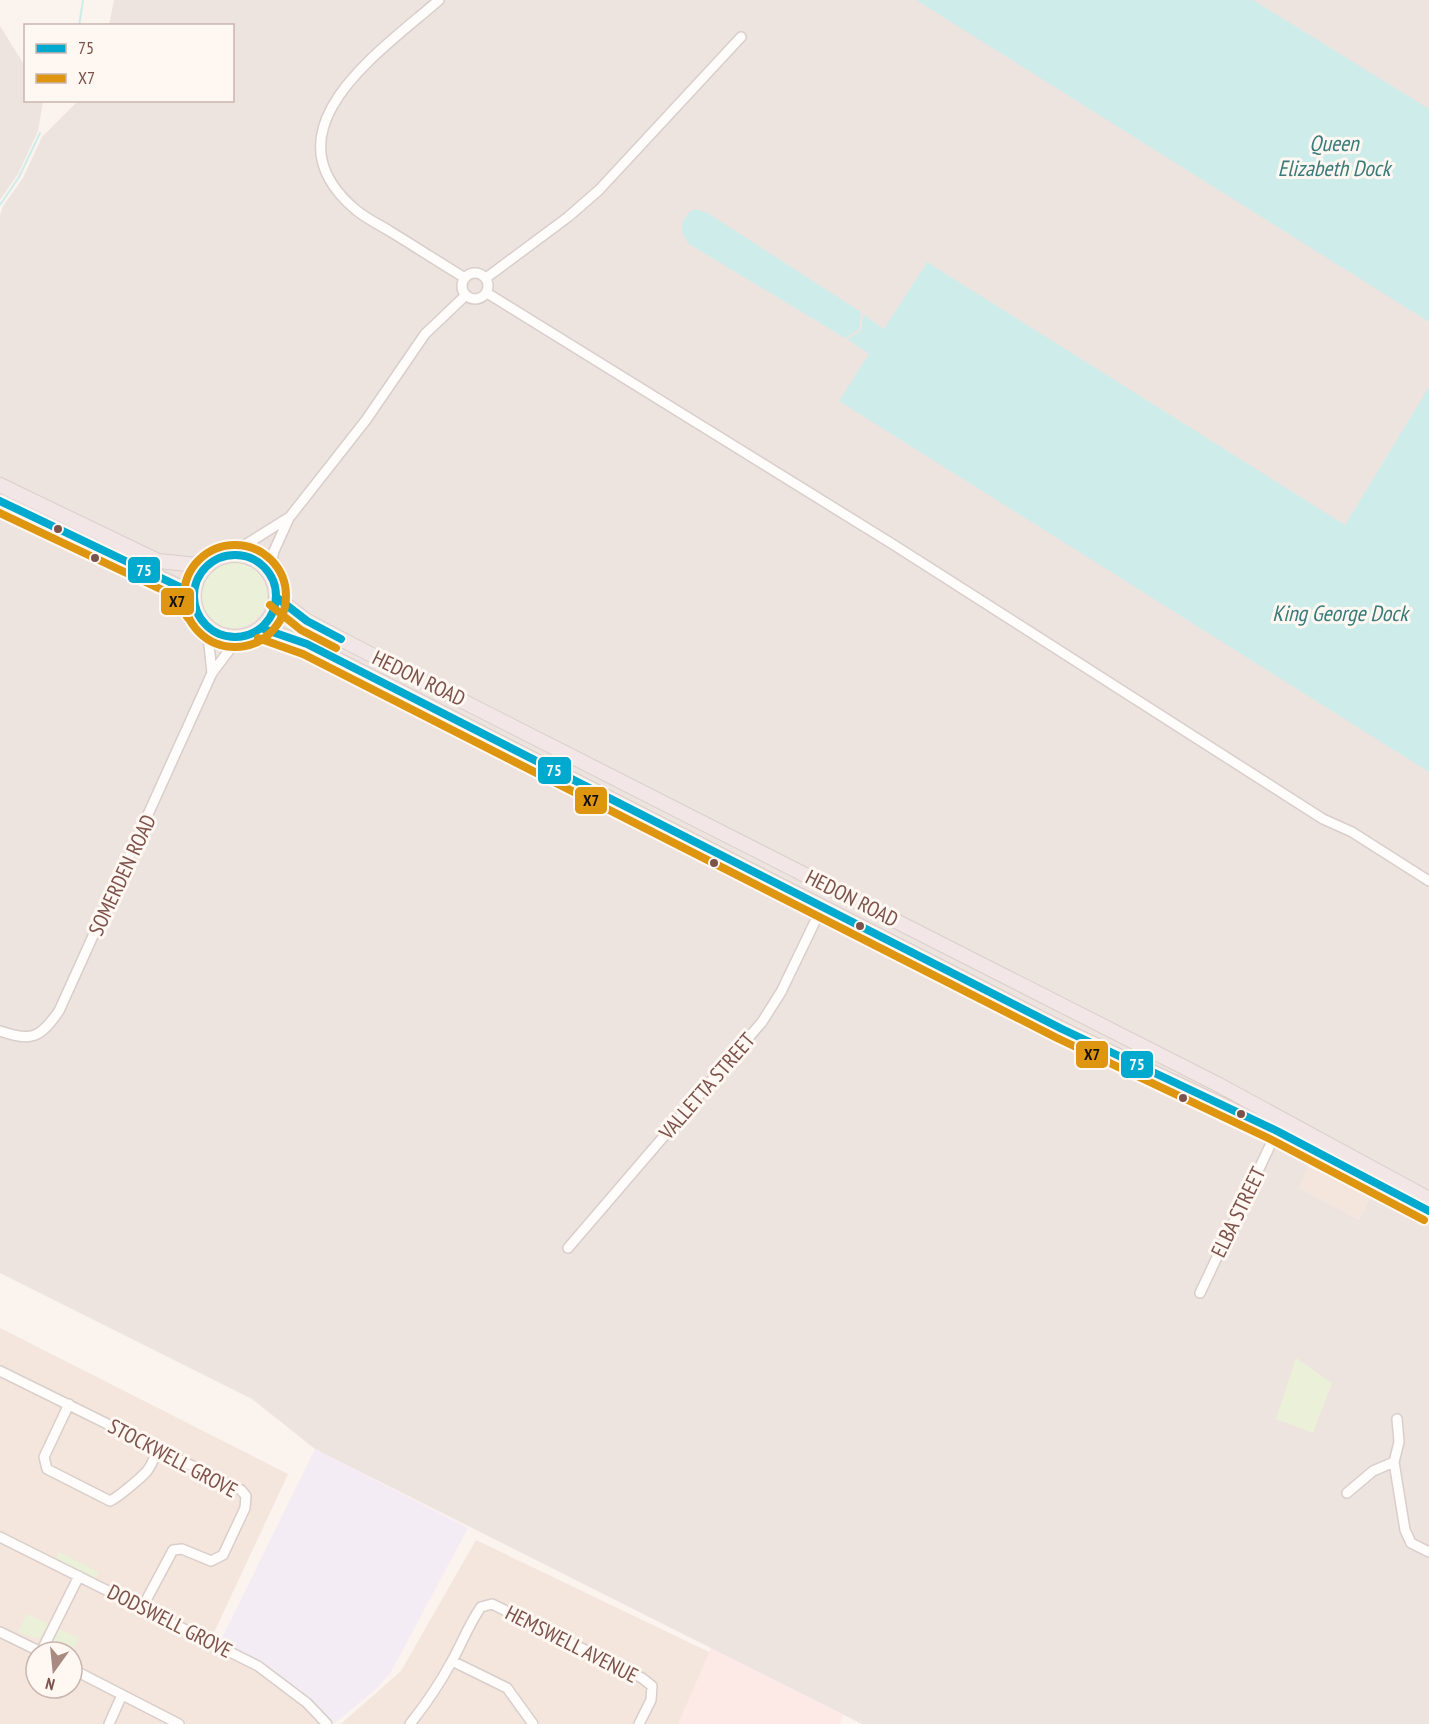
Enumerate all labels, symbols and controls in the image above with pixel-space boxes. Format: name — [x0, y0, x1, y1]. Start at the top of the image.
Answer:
legend — [24, 24, 234, 102]
text: 75 — [78, 36, 94, 59]
text: X7 — [78, 66, 95, 89]
water label: Queen Elizabeth Dock — [1278, 129, 1393, 182]
unlabelled marker — [52, 523, 64, 535]
unlabelled marker — [89, 552, 101, 564]
line badge: 75 — [127, 556, 161, 584]
text: 75 — [136, 560, 152, 580]
line badge: X7 — [160, 587, 195, 616]
text: X7 — [169, 591, 185, 611]
water label: King George Dock — [1272, 599, 1410, 627]
street label: HEDON ROAD — [368, 644, 470, 712]
line badge: 75 — [537, 756, 572, 785]
text: 75 — [546, 760, 562, 780]
line badge: X7 — [574, 786, 608, 815]
text: X7 — [583, 790, 599, 810]
street label: SOMERDEN ROAD — [82, 810, 162, 940]
unlabelled marker — [708, 857, 720, 869]
street label: HEDON ROAD — [801, 863, 903, 933]
unlabelled marker — [854, 920, 866, 932]
street label: VALLETTA STREET — [653, 1027, 761, 1146]
line badge: X7 — [1075, 1040, 1109, 1069]
text: X7 — [1084, 1044, 1100, 1064]
line badge: 75 — [1120, 1050, 1154, 1079]
text: 75 — [1129, 1054, 1145, 1074]
unlabelled marker — [1177, 1092, 1189, 1104]
unlabelled marker — [1235, 1108, 1247, 1120]
street label: ELBA STREET — [1205, 1162, 1272, 1262]
street label: STOCKWELL GROVE — [104, 1413, 242, 1503]
street label: DODSWELL GROVE — [103, 1578, 237, 1664]
street label: HEMSWELL AVENUE — [501, 1599, 643, 1689]
north arrow — [24, 1640, 84, 1700]
text: N — [43, 1674, 57, 1695]

